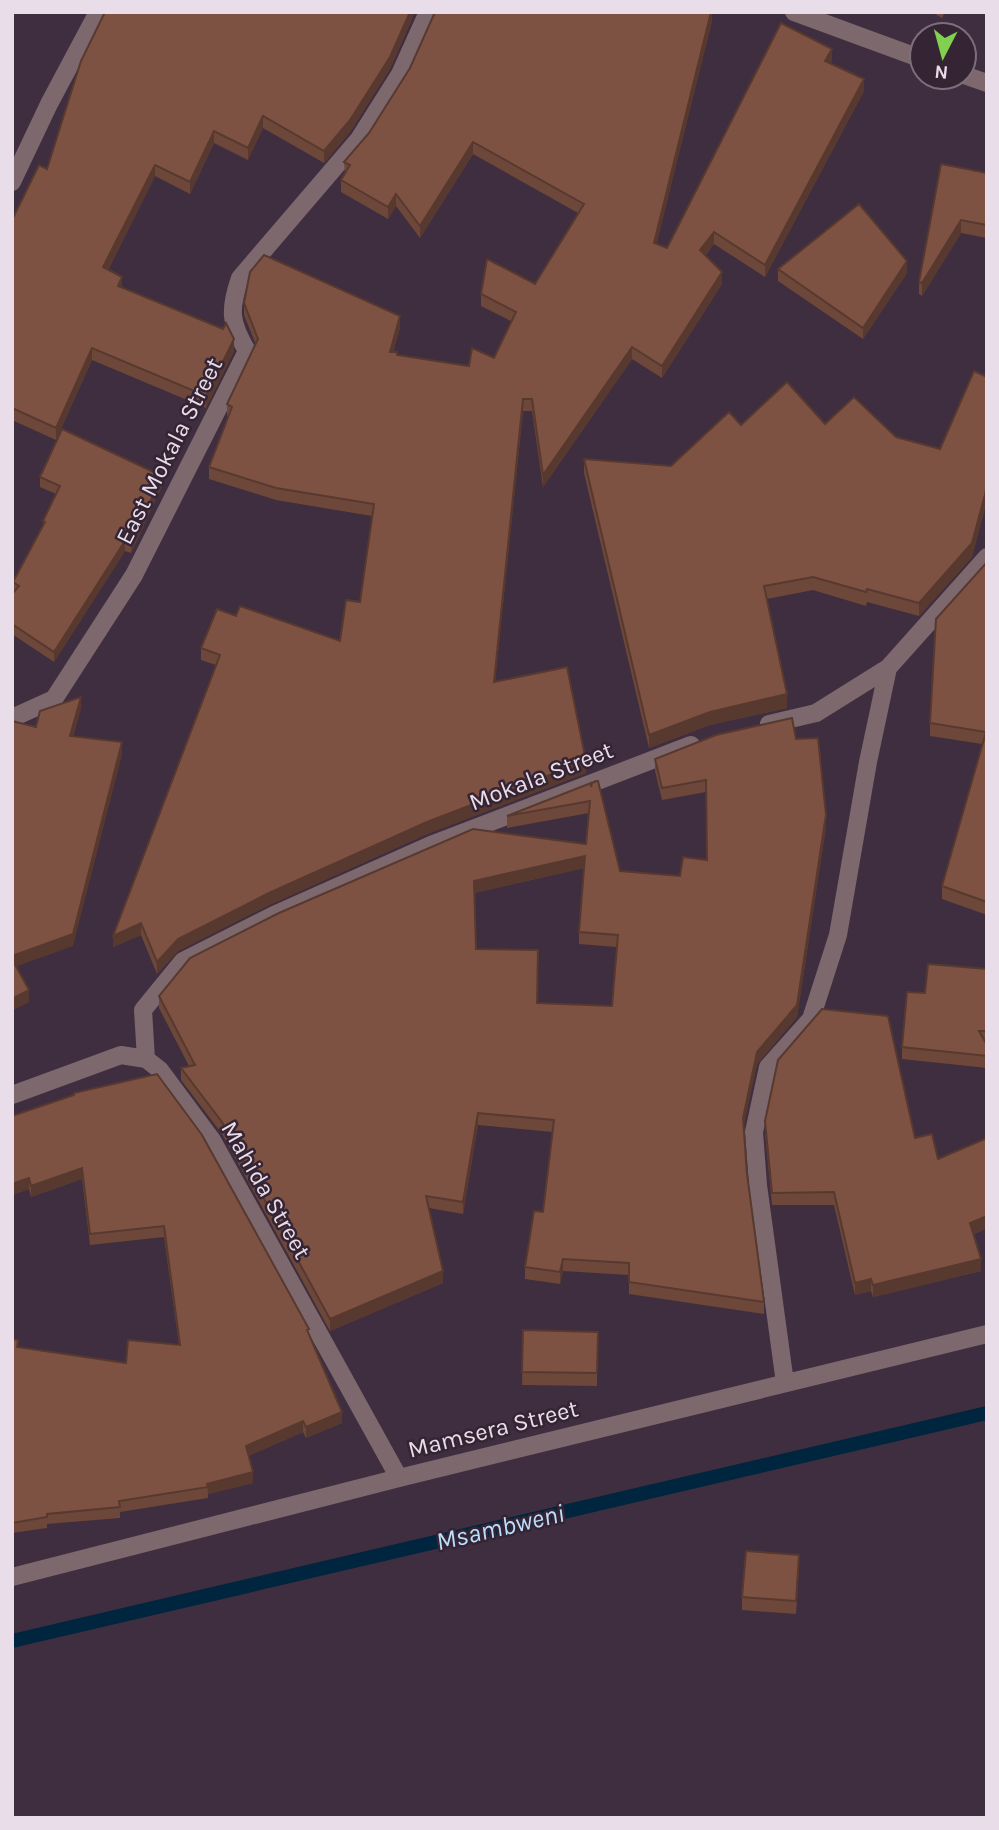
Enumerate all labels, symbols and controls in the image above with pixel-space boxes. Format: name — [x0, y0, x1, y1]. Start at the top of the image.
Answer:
north arrow — [908, 21, 978, 91]
text: N — [933, 60, 949, 84]
street label: East Mokala Street — [110, 353, 228, 549]
street label: Mokala Street — [465, 736, 617, 816]
street label: Mahida Street — [215, 1116, 317, 1264]
street label: Mamsera Street — [405, 1394, 581, 1464]
water label: Msambweni — [433, 1498, 567, 1557]

